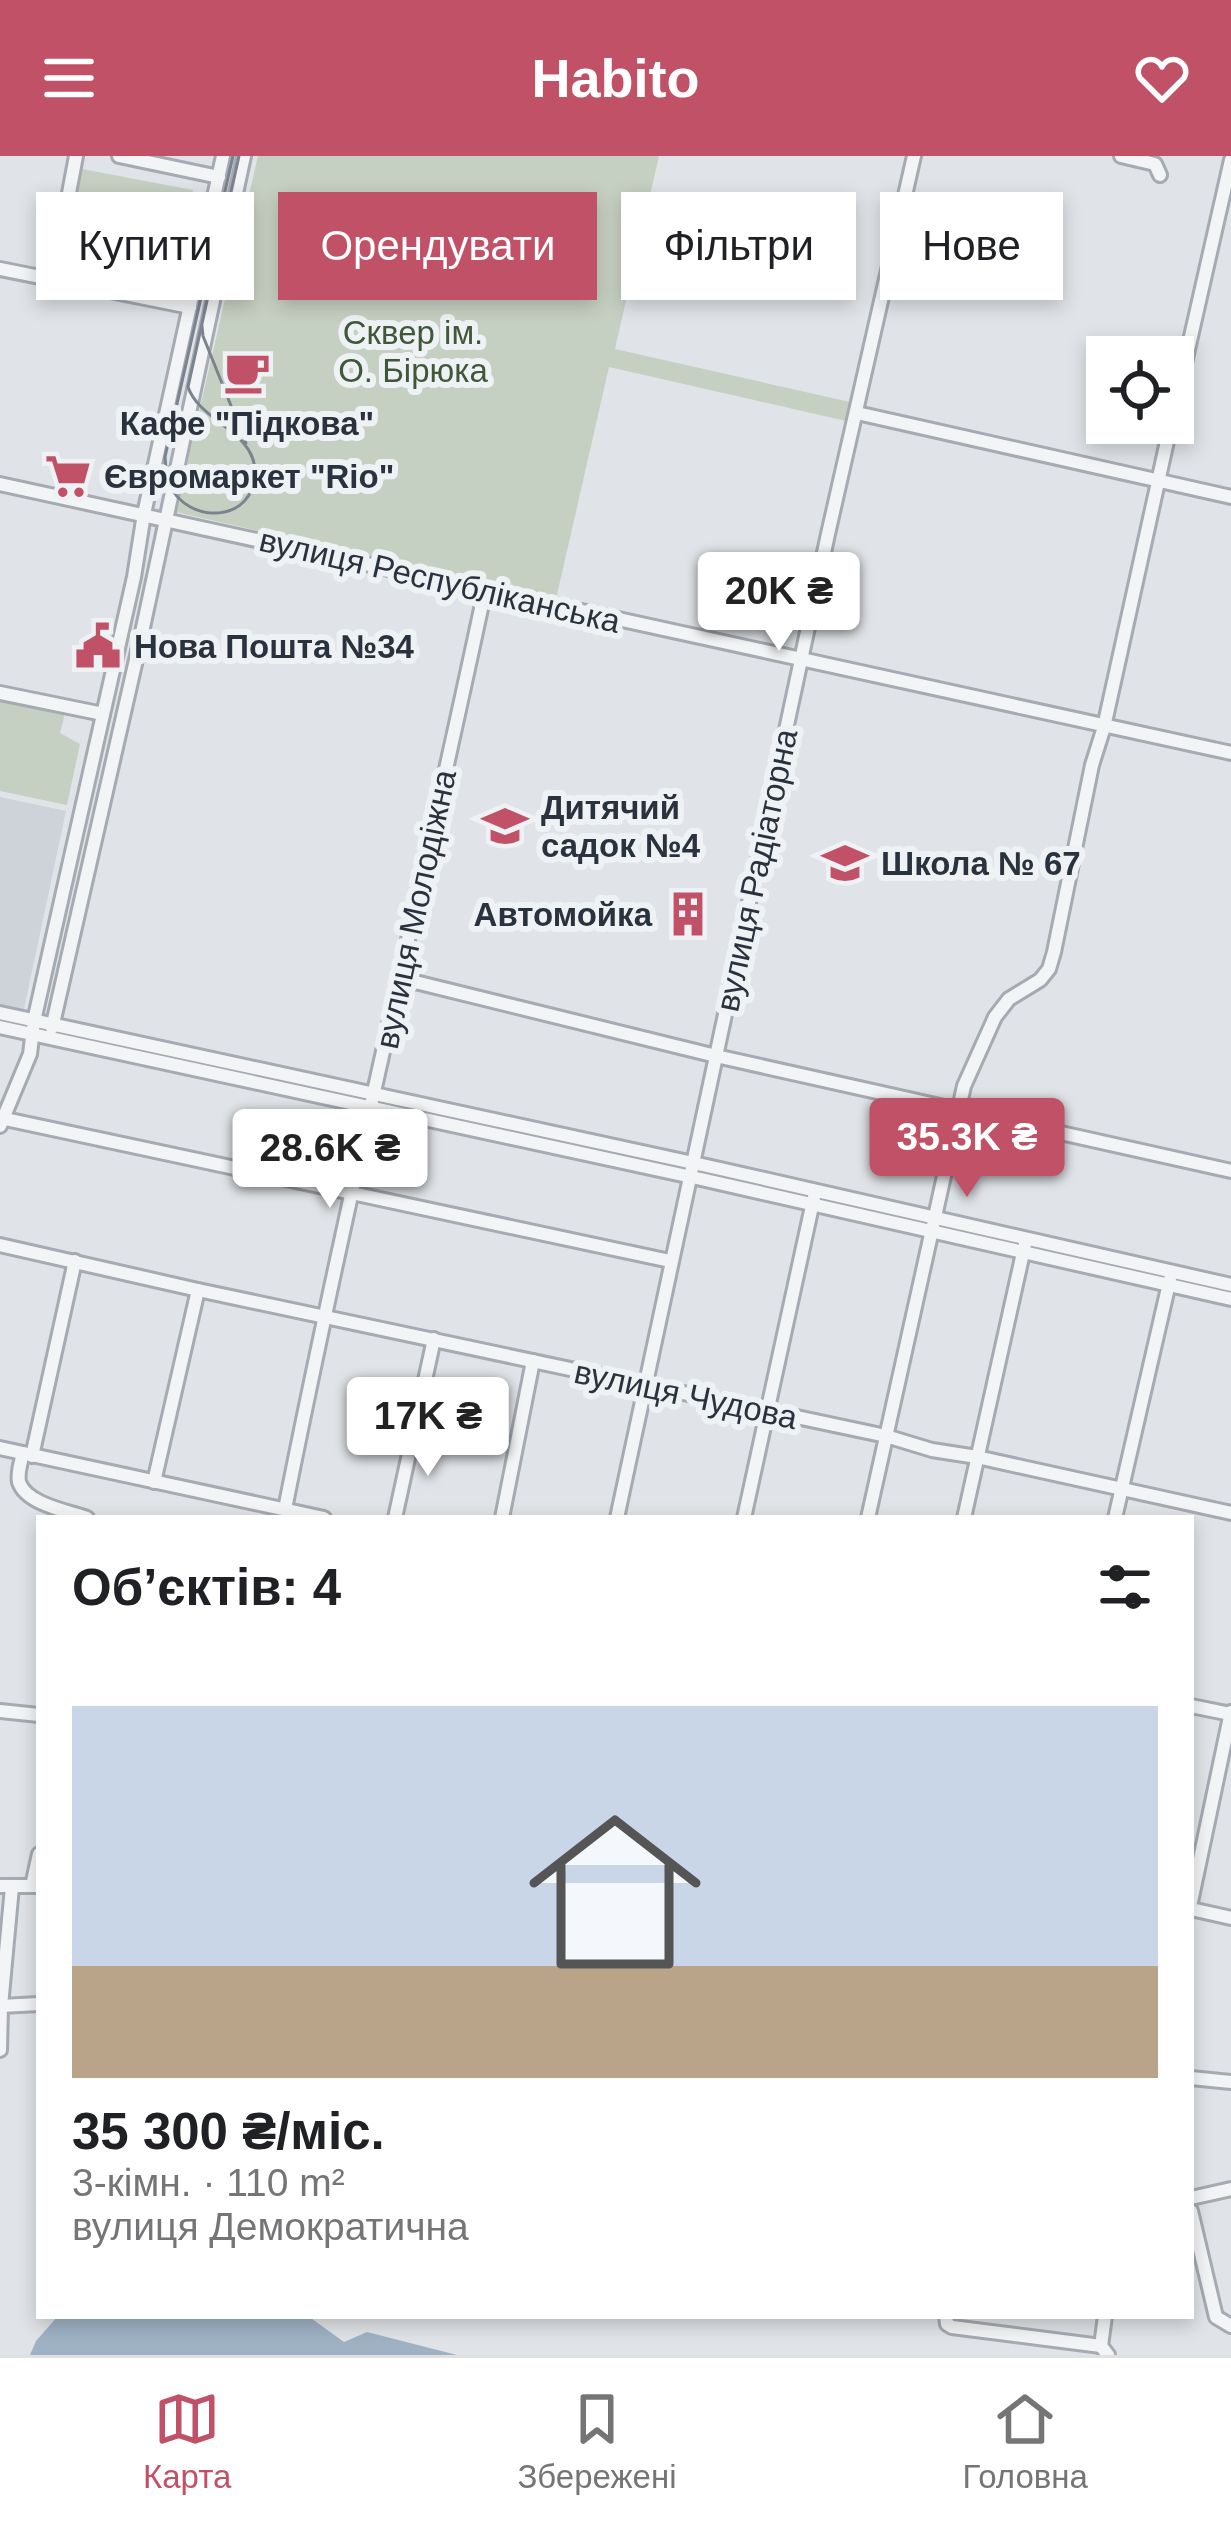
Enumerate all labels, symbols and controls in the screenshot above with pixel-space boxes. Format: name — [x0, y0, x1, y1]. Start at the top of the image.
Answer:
icon: menu — [36, 45, 102, 111]
icon: heart — [1129, 45, 1195, 111]
text: Habito — [532, 48, 700, 108]
chip: Купити — [36, 192, 254, 300]
chip: Орендувати — [278, 192, 597, 300]
chip: Фільтри — [621, 192, 856, 300]
chip: Нове — [880, 192, 1063, 300]
park label: Сквер ім. О. Бірюка — [338, 314, 488, 389]
map controls — [1086, 336, 1194, 444]
button: locate — [1086, 336, 1194, 444]
cafe icon: Кафе "Підкова" — [222, 347, 272, 397]
place label: Кафе "Підкова" — [120, 405, 374, 442]
supermarket icon: Євромаркет "Rio" — [43, 451, 93, 501]
place label: Євромаркет "Rio" — [104, 458, 394, 495]
street label: вулиця Республіканська — [256, 521, 625, 640]
pin: 20K ₴ — [695, 552, 863, 654]
text: 20K ₴ — [725, 569, 833, 612]
public building icon: Нова Пошта №34 — [73, 621, 123, 671]
place label: Нова Пошта №34 — [134, 628, 415, 665]
street label: вулиця Радіаторна — [708, 725, 805, 1015]
street label: вулиця Молодіжна — [368, 766, 463, 1052]
place label: Дитячий садок №4 — [541, 789, 701, 864]
school or university icon: Дитячий садок №4 — [480, 801, 530, 851]
school or university icon: Школа № 67 — [820, 838, 870, 888]
place label: Школа № 67 — [881, 845, 1081, 882]
building icon: Автомойка — [663, 889, 713, 939]
place label: Автомойка — [474, 896, 653, 933]
pin: 35.3K ₴ — [856, 1098, 1078, 1200]
pin: 28.6K ₴ — [219, 1109, 441, 1211]
text: 35.3K ₴ — [897, 1115, 1037, 1158]
text: 28.6K ₴ — [260, 1126, 400, 1169]
street label: вулиця Чудова — [571, 1353, 801, 1436]
pin: 17K ₴ — [344, 1377, 512, 1479]
text: 17K ₴ — [374, 1394, 482, 1437]
icon: filters — [1092, 1554, 1158, 1620]
text: Об’єктів: 4 — [72, 1559, 341, 1616]
icon: home — [507, 1784, 723, 2000]
text: 35 300 ₴/міс. — [72, 2103, 385, 2160]
text: 3-кімн. · 110 m² — [72, 2161, 345, 2204]
text: вулиця Демократична — [72, 2205, 469, 2248]
tab: Карта — [143, 2386, 231, 2496]
tab: Збережені — [517, 2386, 677, 2496]
tab: Головна — [963, 2386, 1088, 2496]

